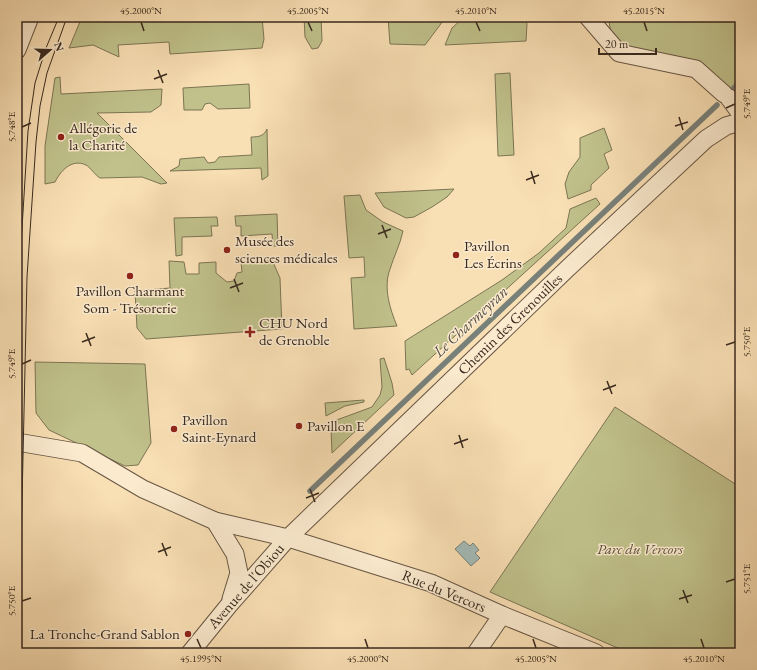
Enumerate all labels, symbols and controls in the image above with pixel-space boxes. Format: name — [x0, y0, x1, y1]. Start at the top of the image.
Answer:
text: 45.2000°N — [120, 4, 162, 17]
text: 45.2005°N — [287, 4, 329, 17]
text: 45.2010°N — [455, 4, 497, 17]
text: 45.2015°N — [623, 4, 665, 17]
north arrow — [30, 30, 70, 70]
scale bar — [599, 30, 656, 56]
text: 20 m — [605, 36, 629, 52]
text: N — [51, 40, 68, 53]
text: 5.749°E — [740, 89, 753, 119]
text: 5.748°E — [5, 112, 18, 142]
place label: Allégorie de la Charité — [68, 118, 138, 154]
marker: Allégorie de la Charité — [56, 132, 66, 142]
place label: Musée des sciences médicales — [235, 231, 338, 267]
place label: Pavillon Les Écrins — [464, 236, 522, 272]
marker: Musée des sciences médicales — [222, 245, 232, 255]
marker: Pavillon Les Écrins — [451, 250, 461, 260]
street label: Chemin des Grenouilles — [453, 269, 566, 379]
marker: Pavillon Charmant Som - Trésorerie — [125, 271, 135, 281]
place label: Pavillon Charmant Som - Trésorerie — [76, 281, 185, 317]
water label: Le Charmeyran — [428, 281, 512, 362]
place label: CHU Nord de Grenoble — [259, 313, 330, 349]
marker: CHU Nord de Grenoble — [244, 326, 256, 338]
text: 5.750°E — [740, 327, 753, 357]
text: 5.749°E — [5, 349, 18, 379]
place label: Pavillon Saint-Eynard — [182, 410, 257, 446]
place label: Pavillon E — [307, 416, 365, 435]
marker: Pavillon E — [294, 421, 304, 431]
marker: Pavillon Saint-Eynard — [169, 424, 179, 434]
street label: Avenue de l'Obiou — [203, 539, 288, 633]
park label: Parc du Vercors — [597, 539, 684, 558]
text: 5.751°E — [740, 564, 753, 594]
street label: Rue du Vercors — [400, 565, 489, 616]
text: 5.750°E — [5, 586, 18, 616]
place label: La Tronche-Grand Sablon — [30, 624, 180, 643]
marker: La Tronche-Grand Sablon — [183, 629, 193, 639]
text: 45.1995°N — [180, 652, 222, 665]
text: 45.2000°N — [347, 652, 389, 665]
text: 45.2005°N — [515, 652, 557, 665]
text: 45.2010°N — [683, 652, 725, 665]

